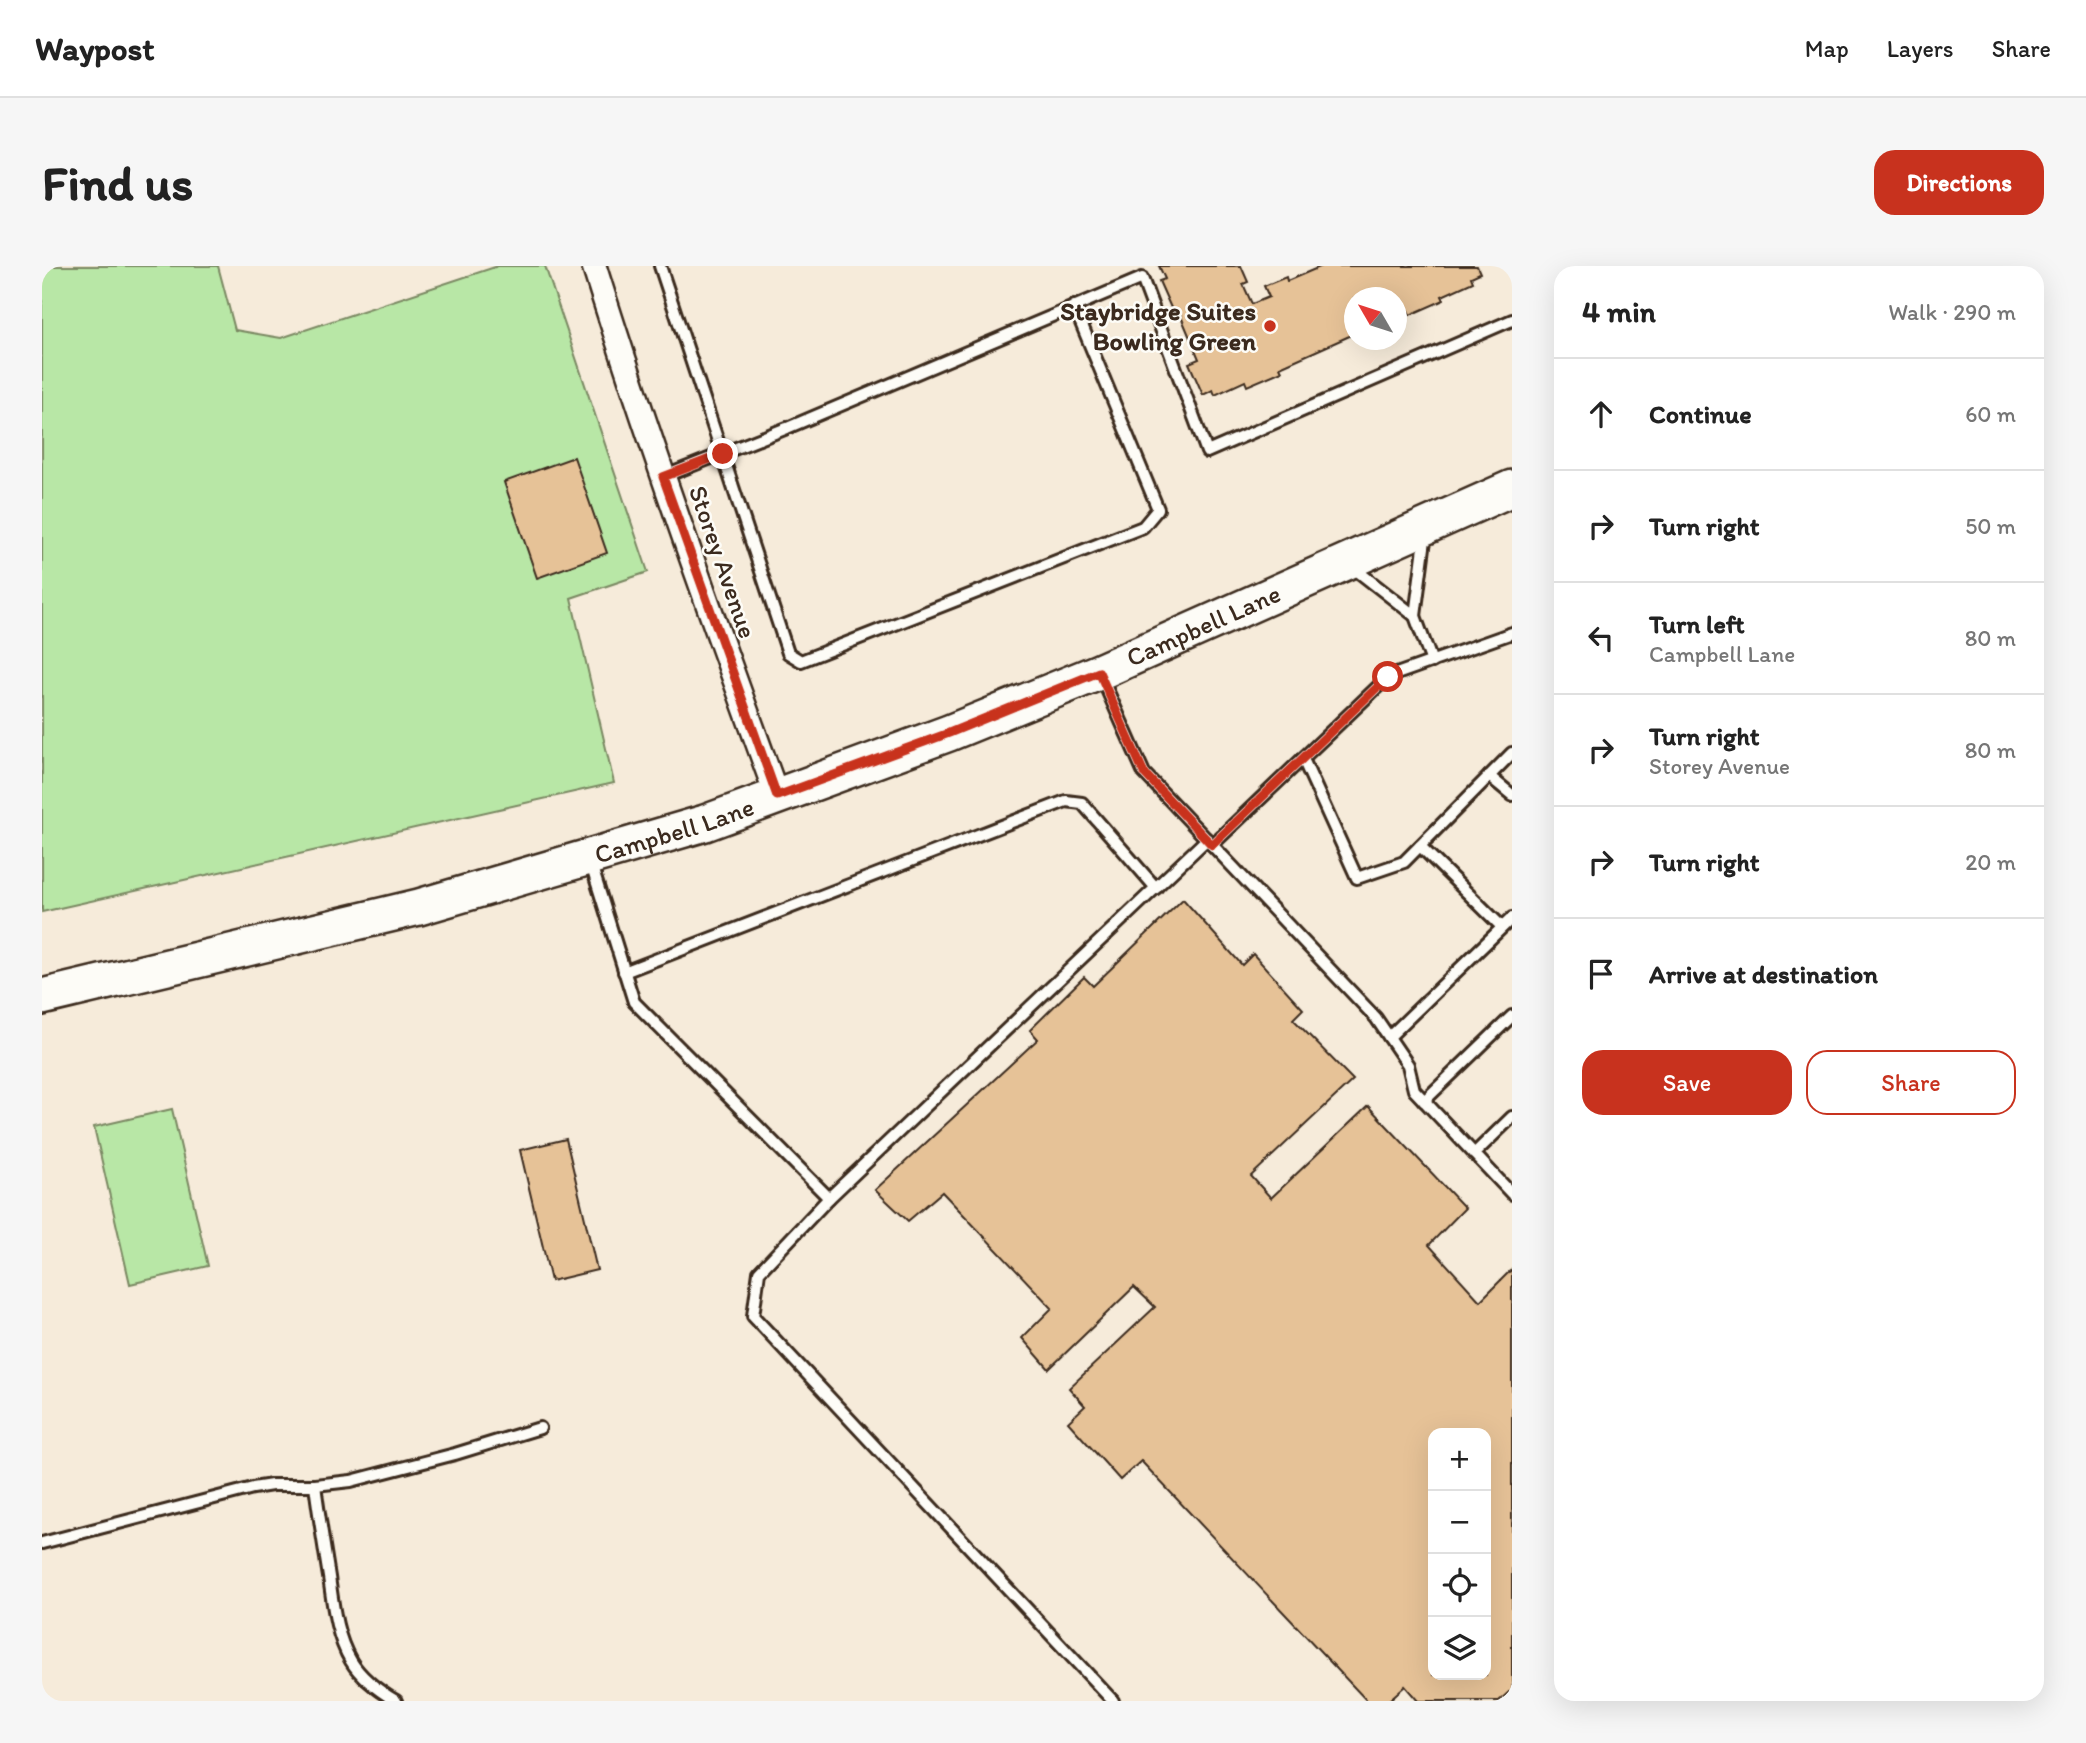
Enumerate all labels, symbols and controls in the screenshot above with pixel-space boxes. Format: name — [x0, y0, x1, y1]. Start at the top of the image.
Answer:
text: Waypost — [35, 29, 155, 68]
text: Map — [1805, 34, 1849, 63]
text: Layers — [1887, 34, 1954, 63]
text: Share — [1992, 34, 2051, 63]
button: Directions — [1874, 150, 2044, 215]
text: Find us — [42, 153, 193, 212]
north arrow — [1344, 287, 1407, 350]
text: 4 min — [1582, 293, 1656, 330]
place label: Staybridge Suites Bowling Green — [1060, 295, 1256, 357]
text: Walk · 290 m — [1888, 298, 2016, 326]
marker: Staybridge Suites Bowling Green — [1262, 318, 1278, 334]
icon: ahead — [1582, 395, 1620, 433]
text: Continue — [1649, 398, 1752, 430]
text: 60 m — [1965, 400, 2016, 428]
route end — [707, 438, 738, 469]
street label: Storey Avenue — [682, 481, 764, 643]
icon: right — [1582, 507, 1620, 545]
text: Turn right — [1649, 510, 1760, 542]
text: 50 m — [1965, 512, 2016, 540]
street label: Campbell Lane — [1121, 577, 1285, 674]
text: Turn left — [1649, 608, 1745, 640]
icon: left — [1582, 619, 1620, 657]
text: 80 m — [1965, 624, 2016, 652]
text: Campbell Lane — [1649, 640, 1795, 668]
route start — [1372, 661, 1403, 692]
text: Turn right — [1649, 720, 1760, 752]
icon: right — [1582, 731, 1620, 769]
text: 80 m — [1965, 736, 2016, 764]
text: Storey Avenue — [1649, 752, 1790, 780]
street label: Campbell Lane — [591, 790, 758, 871]
icon: right — [1582, 843, 1620, 881]
text: Turn right — [1649, 846, 1760, 878]
text: 20 m — [1965, 848, 2016, 876]
icon: arrive — [1582, 955, 1620, 993]
text: Arrive at destination — [1649, 958, 1878, 990]
button: Save — [1582, 1050, 1792, 1115]
button: Share — [1806, 1050, 2016, 1115]
map controls — [1428, 1428, 1491, 1680]
button: + — [1428, 1428, 1491, 1491]
button: − — [1428, 1491, 1491, 1554]
button: locate — [1428, 1554, 1491, 1617]
button: layers — [1428, 1617, 1491, 1680]

